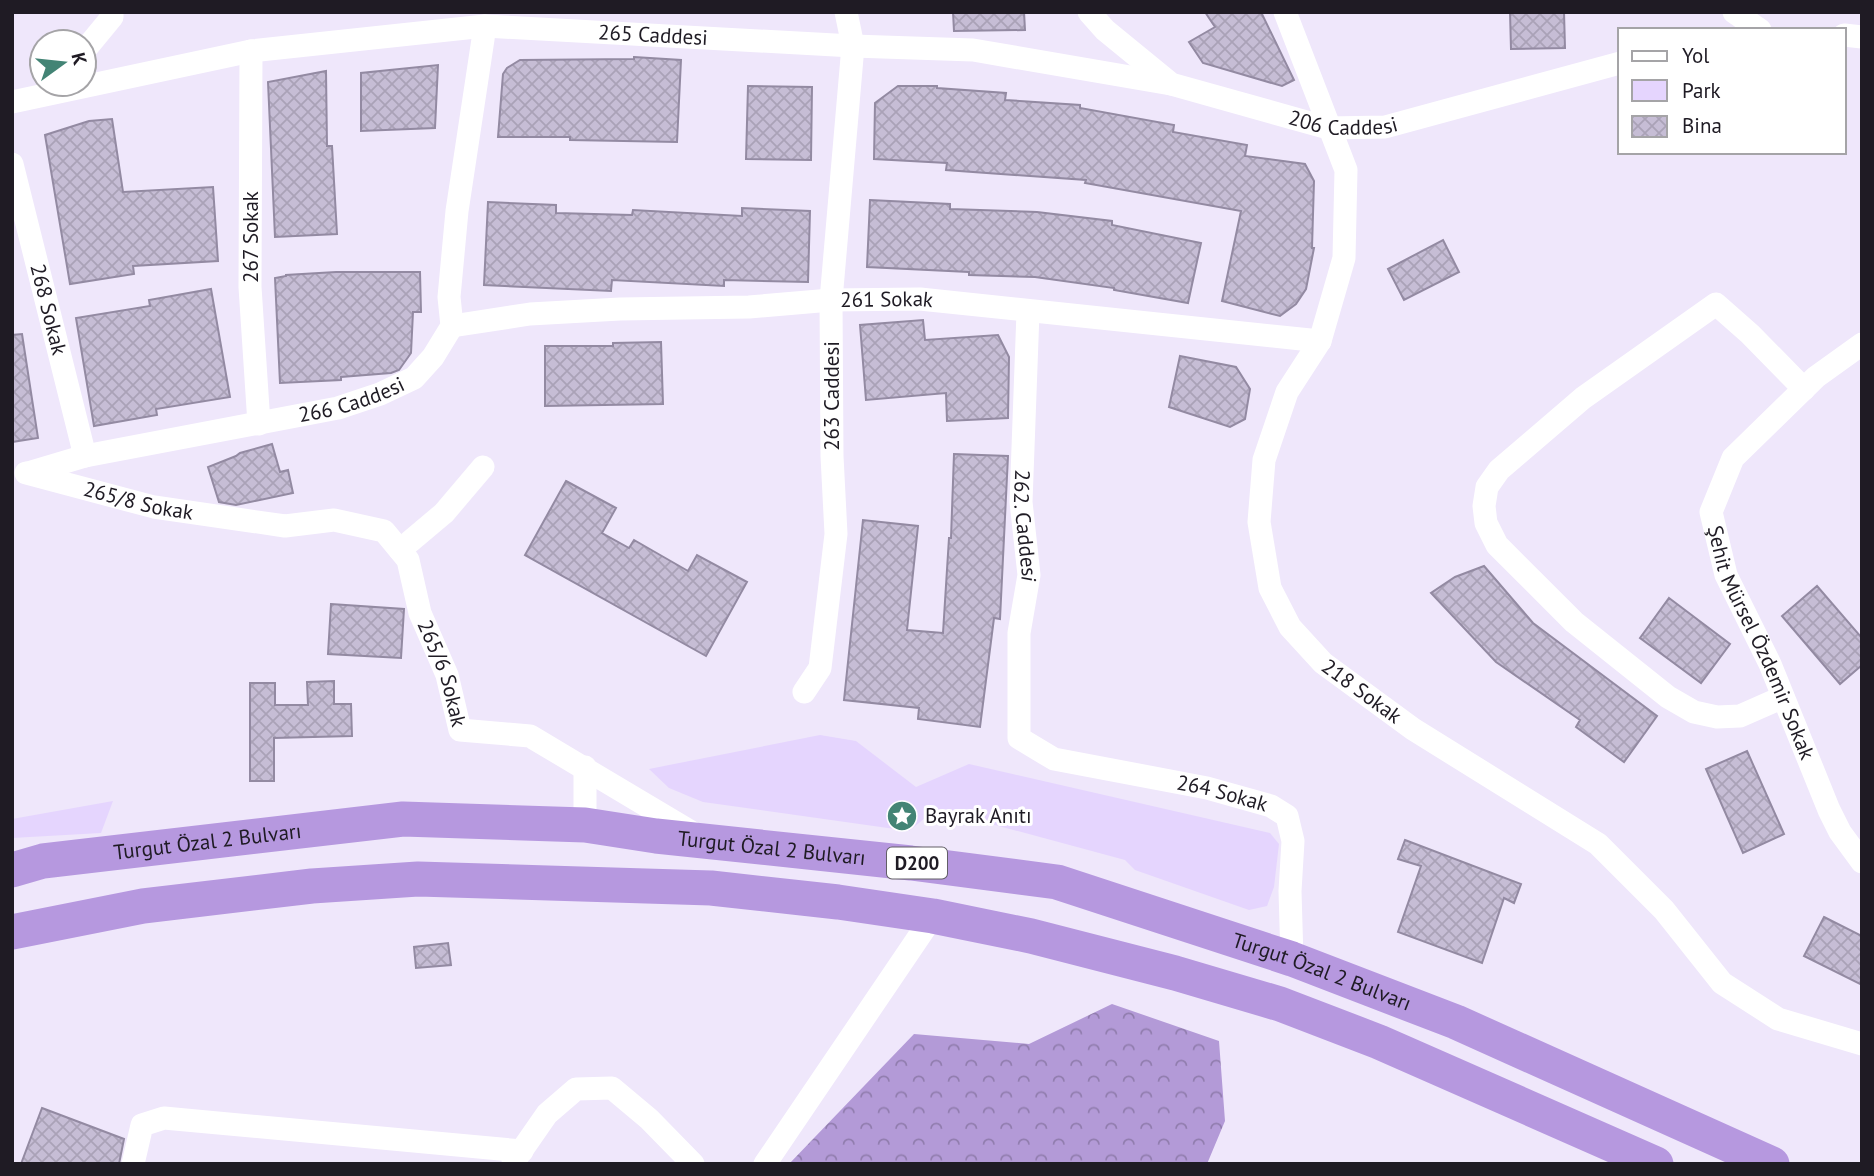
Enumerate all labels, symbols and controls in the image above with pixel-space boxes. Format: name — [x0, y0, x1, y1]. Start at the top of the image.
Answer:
street label: 265 Caddesi — [598, 18, 709, 51]
north arrow — [28, 28, 98, 98]
legend — [1618, 28, 1846, 154]
text: Yol — [1682, 42, 1709, 69]
text: K — [66, 50, 93, 68]
text: Park — [1682, 77, 1721, 104]
street label: 206 Caddesi — [1286, 104, 1400, 141]
text: Bina — [1682, 112, 1722, 139]
street label: 267 Sokak — [237, 191, 264, 283]
street label: 268 Sokak — [24, 261, 73, 358]
street label: 261 Sokak — [840, 285, 934, 313]
street label: 263 Caddesi — [818, 341, 845, 451]
street label: 266 Caddesi — [296, 370, 409, 428]
street label: 262. Caddesi — [1008, 469, 1043, 584]
street label: 265/8 Sokak — [81, 475, 195, 526]
street label: Şehit Mürsel Özdemir Sokak — [1702, 523, 1821, 763]
street label: 265/6 Sokak — [412, 615, 473, 730]
street label: 218 Sokak — [1316, 653, 1407, 729]
street label: 264 Sokak — [1175, 769, 1271, 817]
place icon: Bayrak Anıtı — [885, 799, 919, 833]
place label: Bayrak Anıtı — [925, 802, 1032, 829]
street label: Turgut Özal 2 Bulvarı — [112, 817, 303, 866]
street label: Turgut Özal 2 Bulvarı — [676, 824, 867, 871]
road number: D200 — [887, 848, 947, 878]
street label: Turgut Özal 2 Bulvarı — [1229, 926, 1415, 1017]

